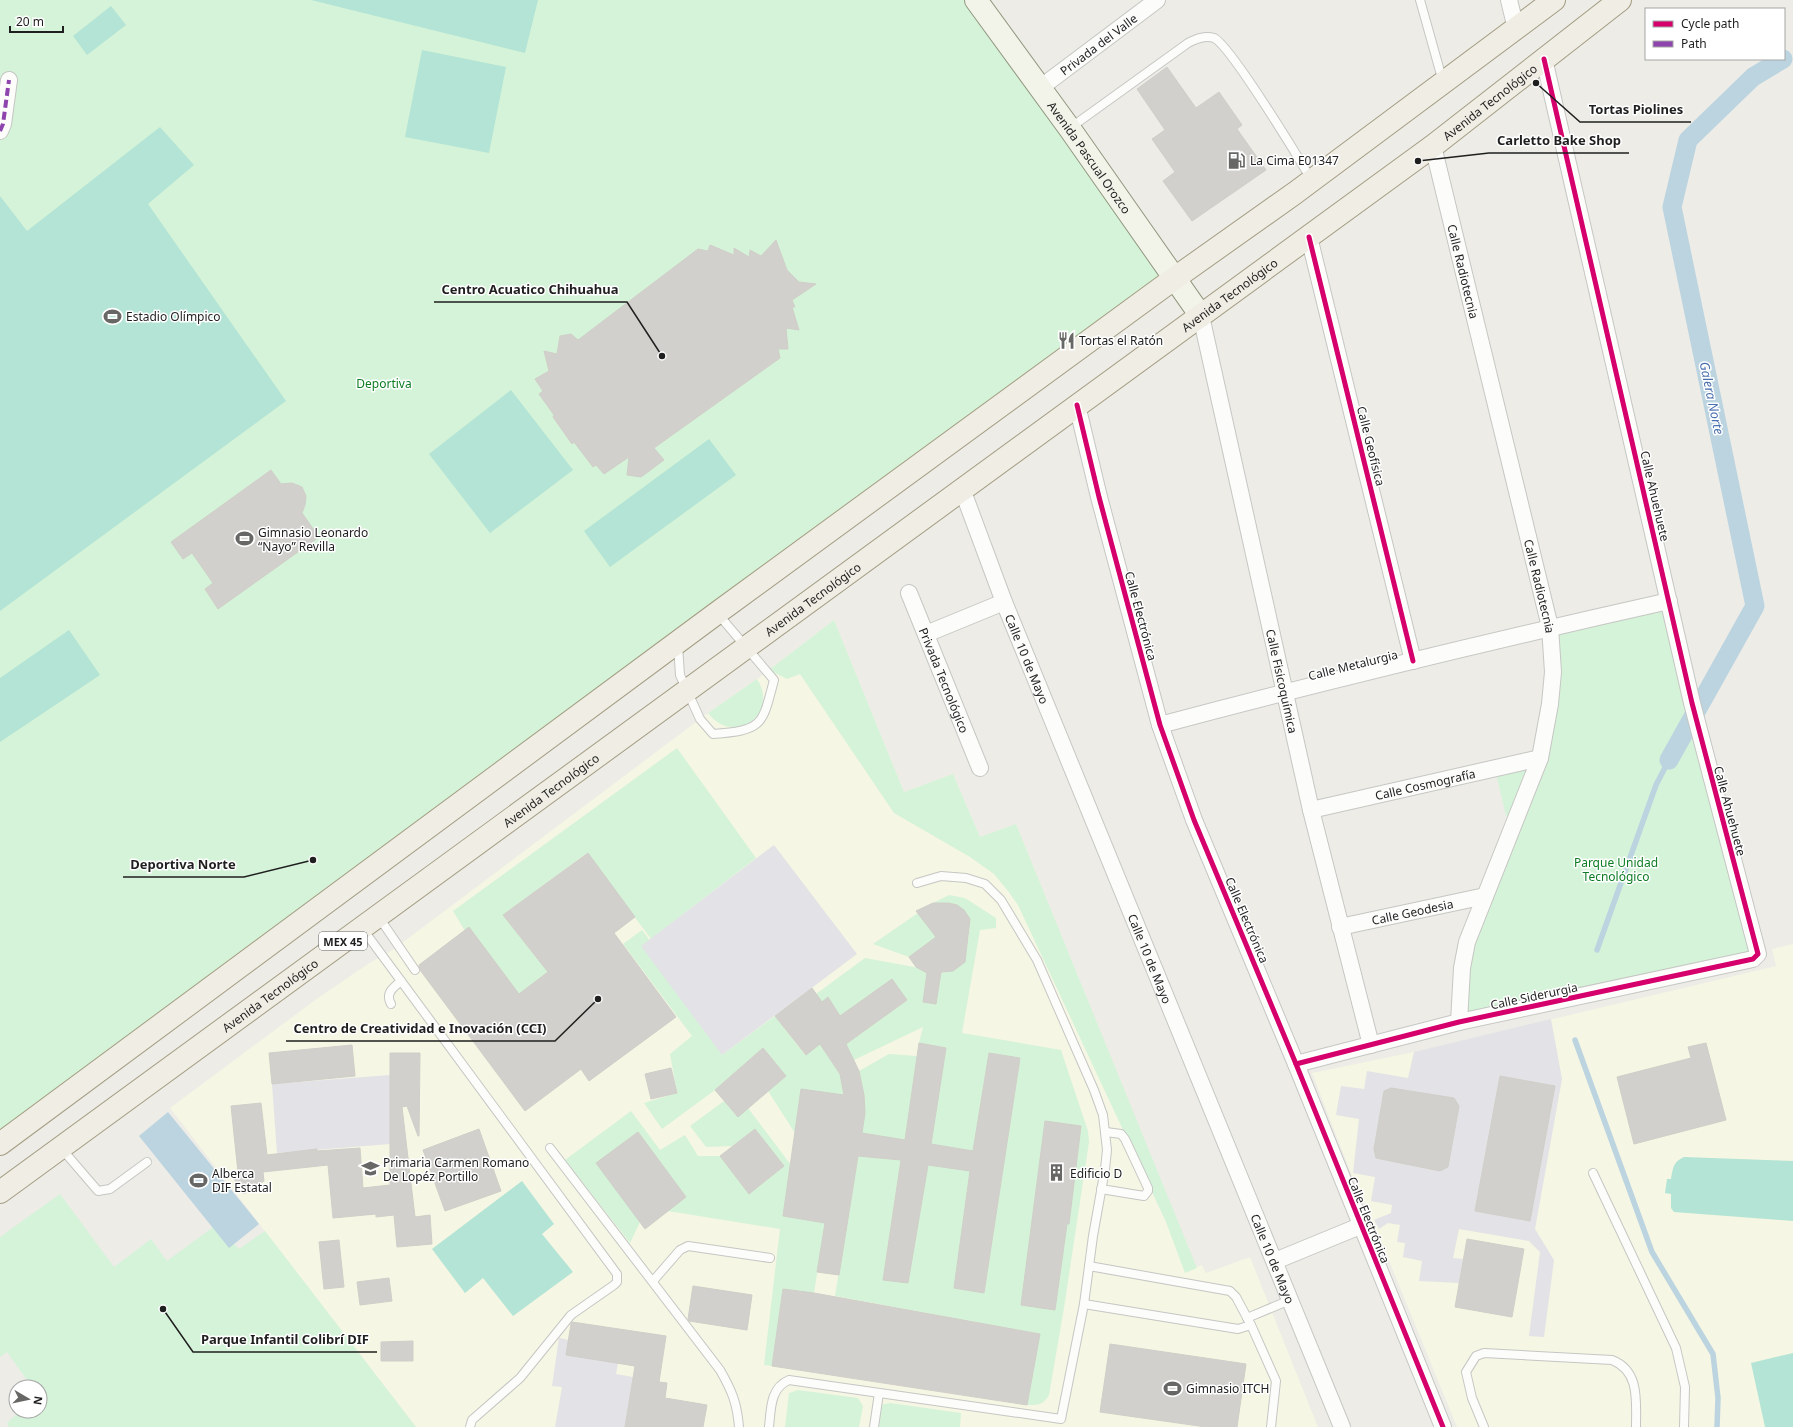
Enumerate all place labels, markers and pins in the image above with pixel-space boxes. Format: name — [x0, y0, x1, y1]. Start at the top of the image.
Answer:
callout: Tortas Piolines — [1580, 97, 1691, 122]
callout: Carletto Bake Shop — [1489, 128, 1629, 153]
fuel station icon: La Cima E01347 — [1227, 150, 1247, 170]
place label: La Cima E01347 — [1250, 152, 1339, 169]
callout: Centro Acuatico Chihuahua — [434, 277, 627, 302]
sports icon: Estadio Olímpico — [103, 306, 123, 326]
place label: Estadio Olímpico — [126, 308, 221, 325]
restaurant icon: Tortas el Ratón — [1056, 330, 1076, 350]
place label: Tortas el Ratón — [1079, 332, 1163, 349]
place label: Gimnasio Leonardo “Nayo” Revilla — [258, 524, 368, 555]
sports icon: Gimnasio Leonardo “Nayo” Revilla — [235, 529, 255, 549]
callout: Deportiva Norte — [123, 852, 244, 877]
callout: Centro de Creatividad e Inovación (CCI) — [286, 1016, 555, 1041]
place label: Primaria Carmen Romano De Lopéz Portillo — [383, 1154, 529, 1185]
school or university icon: Primaria Carmen Romano De Lopéz Portillo — [360, 1159, 380, 1179]
building icon: Edificio D — [1047, 1163, 1067, 1183]
place label: Alberca DIF Estatal — [212, 1165, 272, 1196]
place label: Edificio D — [1070, 1165, 1123, 1182]
sports icon: Alberca DIF Estatal — [189, 1170, 209, 1190]
callout: Parque Infantil Colibrí DIF — [193, 1327, 377, 1352]
sports icon: Gimnasio ITCH — [1163, 1378, 1183, 1398]
place label: Gimnasio ITCH — [1186, 1380, 1269, 1397]

